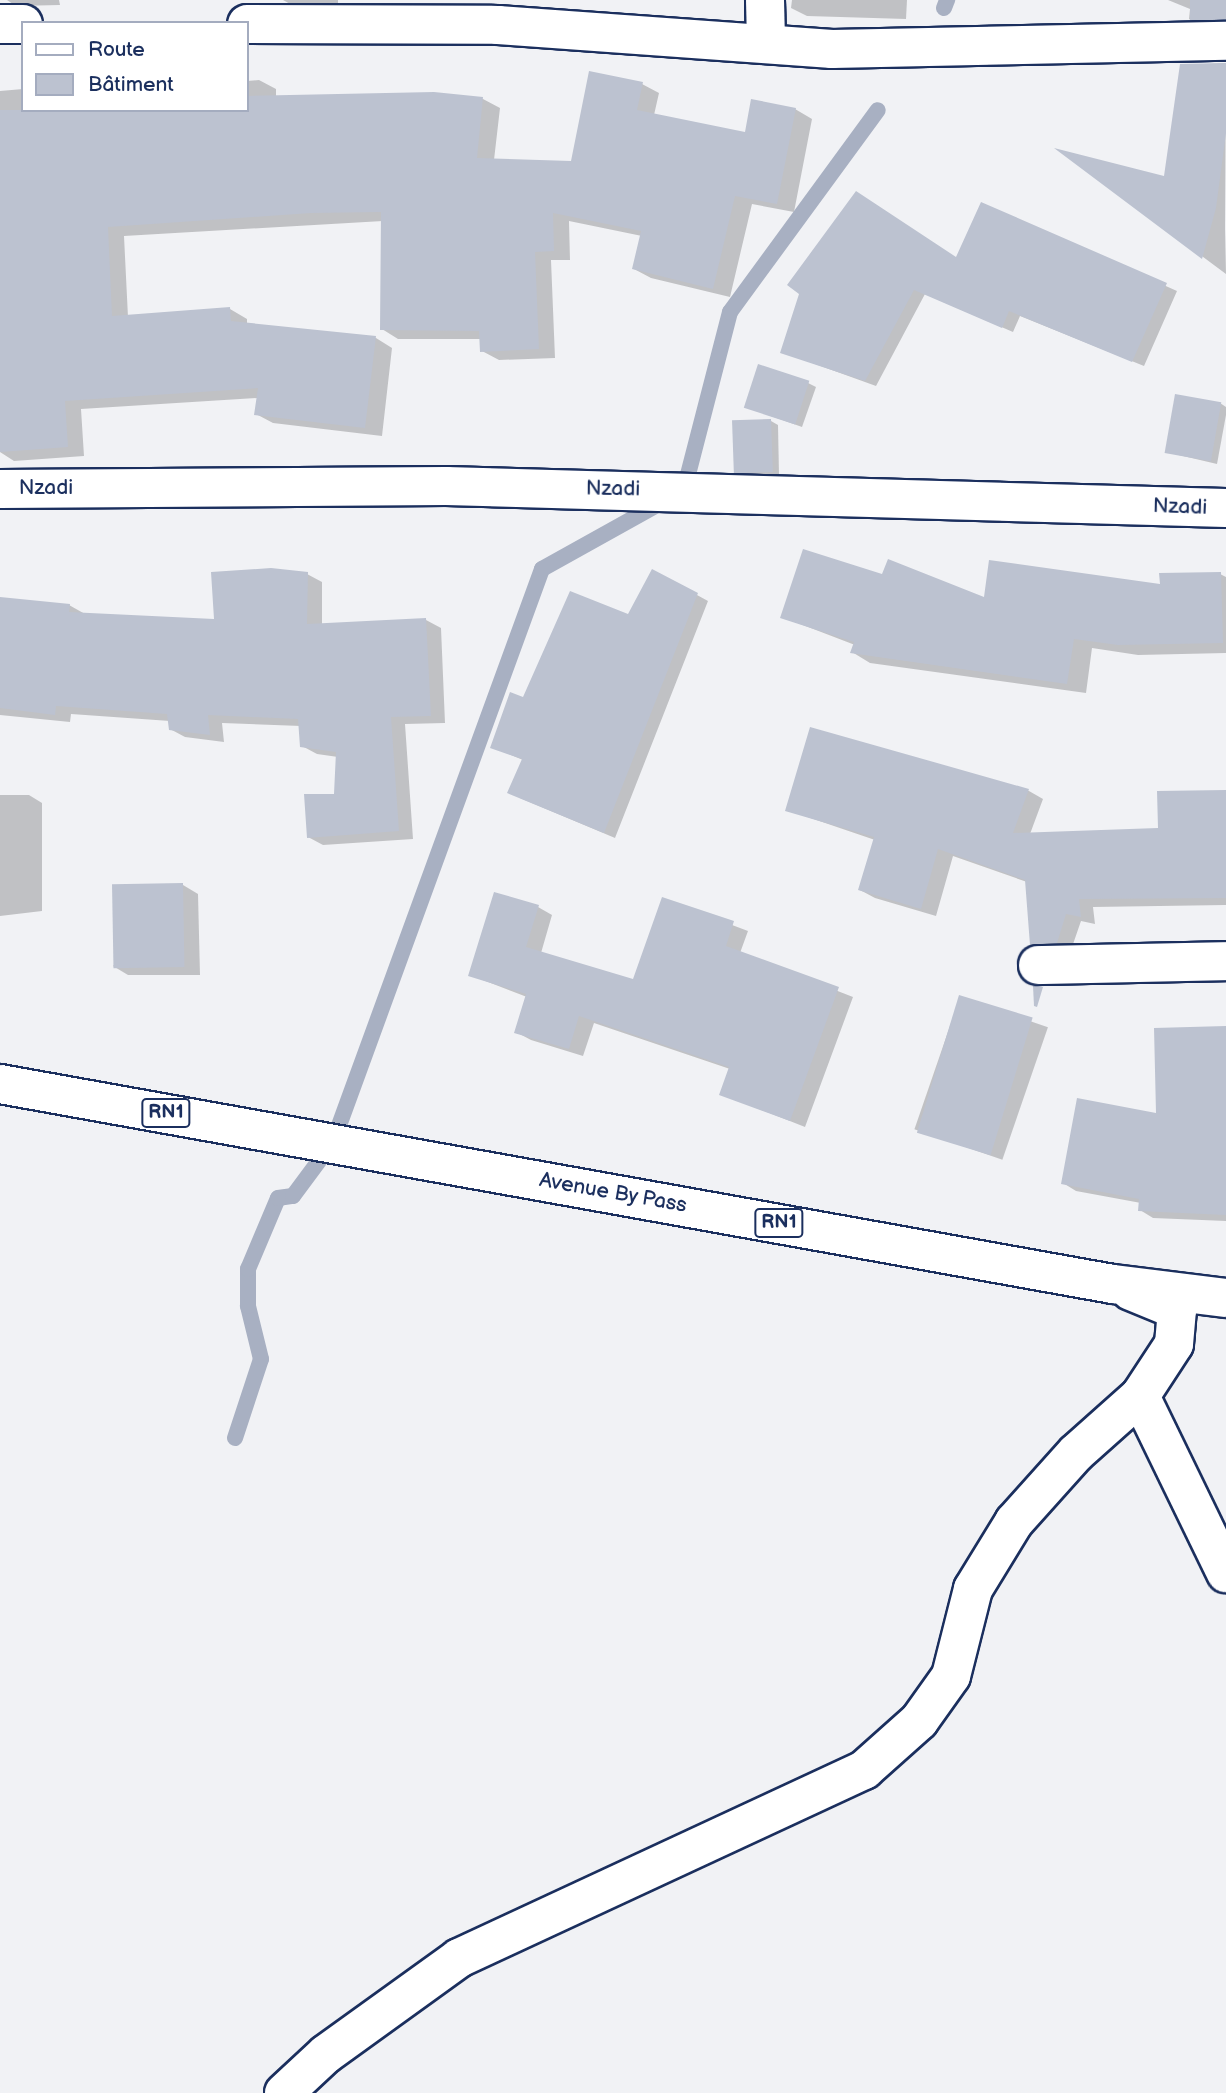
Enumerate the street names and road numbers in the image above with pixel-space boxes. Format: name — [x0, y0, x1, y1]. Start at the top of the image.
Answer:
street label: Nzadi — [19, 475, 73, 501]
street label: Nzadi — [586, 476, 640, 502]
street label: Nzadi — [1152, 493, 1208, 521]
road number: RN1 — [140, 1098, 192, 1128]
street label: Avenue By Pass — [537, 1168, 689, 1218]
road number: RN1 — [753, 1208, 805, 1238]

